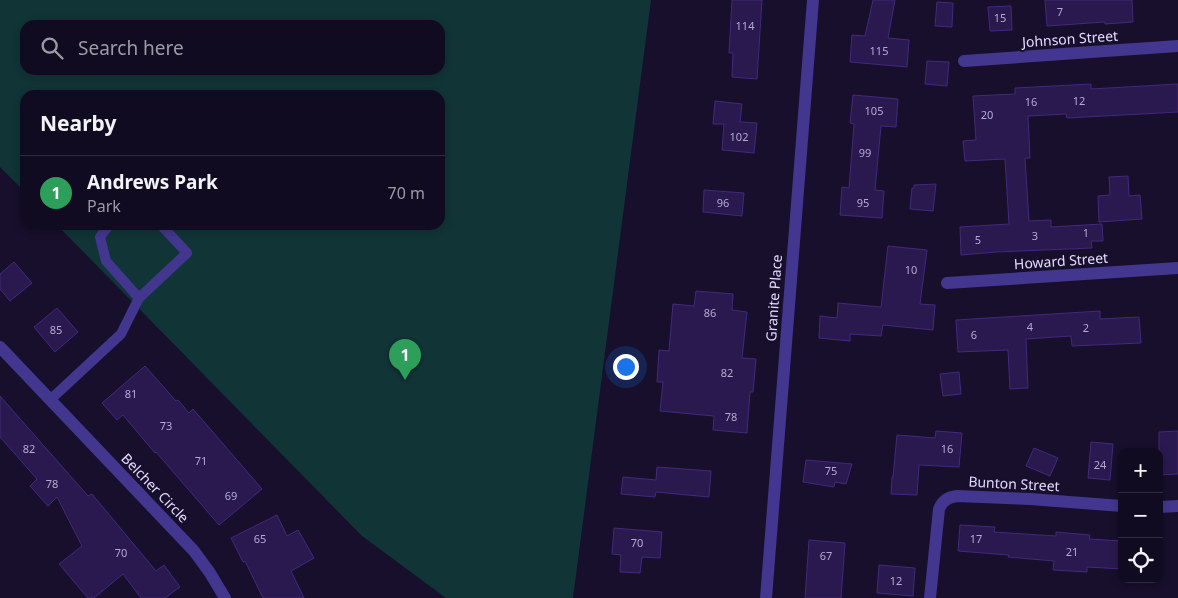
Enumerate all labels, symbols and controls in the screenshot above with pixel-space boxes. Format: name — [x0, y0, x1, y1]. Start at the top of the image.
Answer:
house number: 7 — [1057, 4, 1063, 19]
house number: 15 — [994, 10, 1006, 25]
house number: 114 — [736, 18, 755, 33]
search box — [20, 20, 445, 75]
street label: Johnson Street — [1019, 26, 1119, 51]
icon: search — [38, 34, 66, 62]
text: Search here — [78, 35, 184, 61]
house number: 115 — [870, 43, 888, 58]
house number: 12 — [1073, 93, 1085, 108]
house number: 16 — [1025, 94, 1037, 109]
house number: 105 — [865, 103, 883, 118]
house number: 20 — [981, 107, 993, 122]
text: Nearby — [40, 109, 116, 137]
house number: 102 — [730, 129, 748, 144]
house number: 99 — [859, 145, 871, 160]
text: Andrews Park — [87, 169, 218, 195]
text: 1 — [51, 182, 61, 204]
text: 70 m — [388, 182, 425, 204]
text: Park — [87, 195, 121, 217]
house number: 96 — [717, 195, 729, 210]
house number: 95 — [857, 195, 869, 210]
house number: 1 — [1083, 225, 1089, 240]
house number: 3 — [1032, 228, 1038, 243]
house number: 5 — [975, 232, 981, 247]
street label: Howard Street — [1013, 248, 1109, 273]
street label: Granite Place — [761, 254, 786, 342]
house number: 10 — [905, 262, 917, 277]
house number: 86 — [704, 305, 716, 320]
house number: 4 — [1027, 319, 1034, 334]
house number: 2 — [1083, 320, 1089, 335]
house number: 85 — [50, 322, 62, 337]
house number: 6 — [971, 327, 977, 342]
pin: 1 — [389, 339, 421, 380]
your location — [613, 354, 639, 380]
house number: 82 — [721, 365, 733, 380]
house number: 81 — [125, 386, 137, 401]
house number: 78 — [725, 409, 737, 424]
house number: 73 — [160, 418, 172, 433]
house number: 82 — [23, 441, 35, 456]
house number: 16 — [941, 441, 953, 456]
map controls — [1118, 448, 1163, 583]
button: + — [1118, 448, 1163, 493]
street label: Belcher Circle — [117, 449, 193, 527]
house number: 71 — [195, 453, 207, 468]
house number: 24 — [1094, 457, 1107, 472]
house number: 75 — [825, 463, 837, 478]
street label: Bunton Street — [968, 472, 1060, 495]
house number: 78 — [46, 476, 58, 491]
house number: 69 — [225, 488, 237, 503]
button: − — [1118, 493, 1163, 538]
house number: 65 — [254, 531, 266, 546]
house number: 17 — [970, 531, 982, 546]
house number: 70 — [631, 535, 643, 550]
button: locate — [1118, 538, 1163, 583]
house number: 21 — [1066, 544, 1078, 559]
house number: 70 — [115, 545, 127, 560]
house number: 67 — [820, 548, 832, 563]
house number: 12 — [890, 573, 902, 588]

